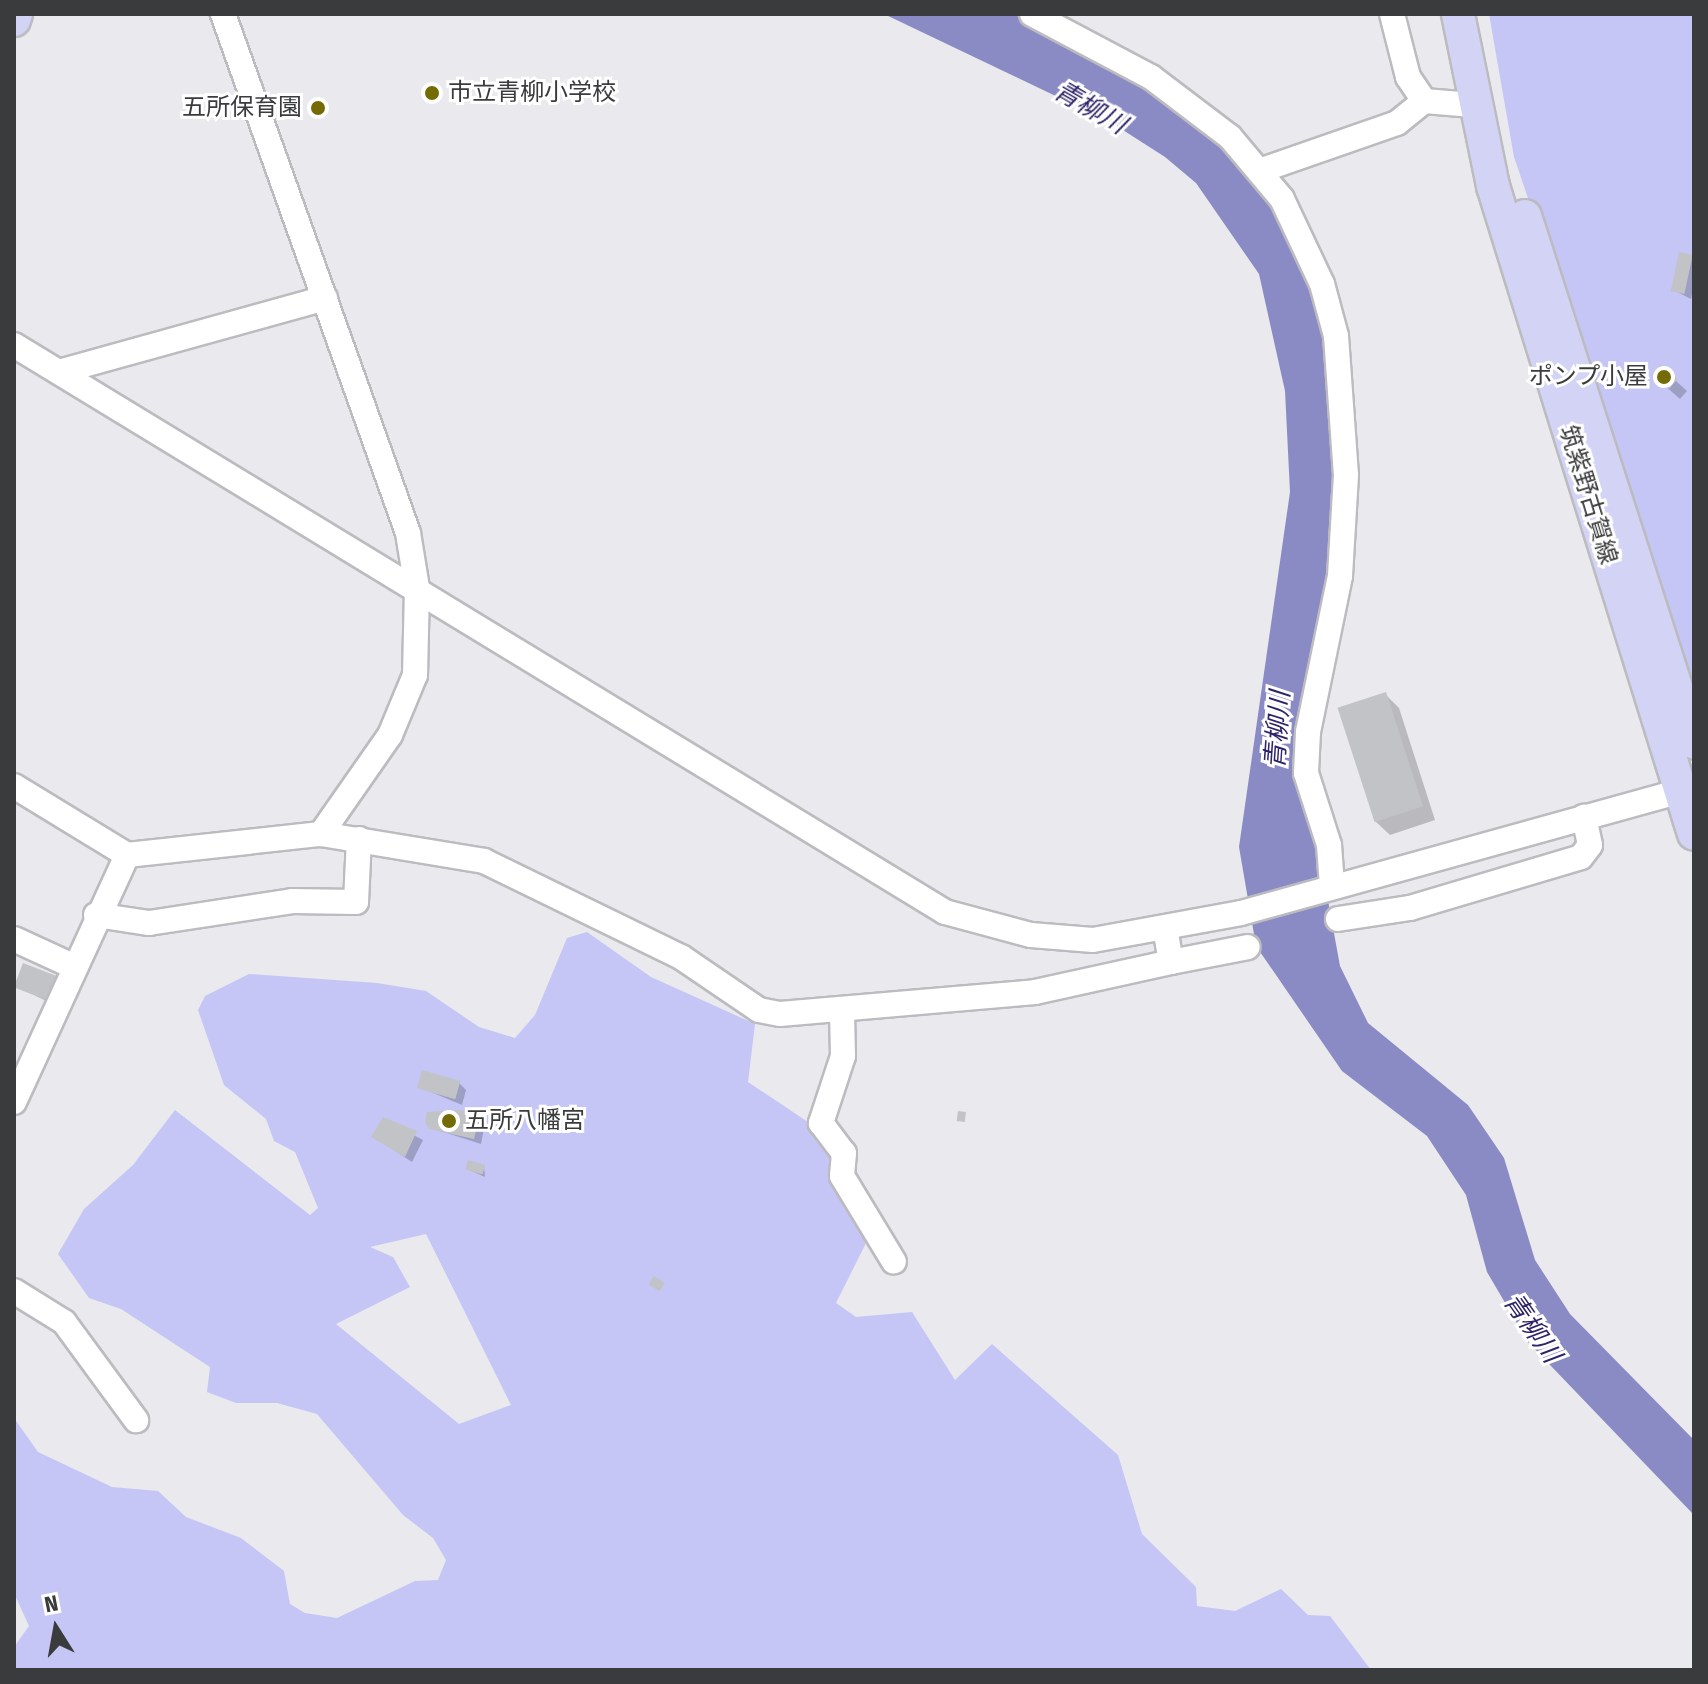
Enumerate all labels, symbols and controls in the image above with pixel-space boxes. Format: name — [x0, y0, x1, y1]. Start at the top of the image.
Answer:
water label: 青柳川 — [1048, 75, 1132, 141]
place label: 市立青柳小学校 — [448, 79, 616, 107]
marker: 市立青柳小学校 — [423, 84, 441, 102]
place label: 五所保育園 — [182, 94, 302, 122]
marker: 五所保育園 — [309, 99, 327, 117]
place label: ポンプ小屋 — [1528, 363, 1648, 391]
marker: ポンプ小屋 — [1655, 368, 1673, 386]
street label: 筑紫野古賀線 — [1553, 422, 1623, 568]
water label: 青柳川 — [1260, 690, 1296, 770]
place label: 五所八幡宮 — [465, 1107, 585, 1135]
marker: 五所八幡宮 — [440, 1112, 458, 1130]
water label: 青柳川 — [1497, 1287, 1567, 1369]
north arrow — [16, 1588, 96, 1668]
text: N — [42, 1589, 60, 1618]

